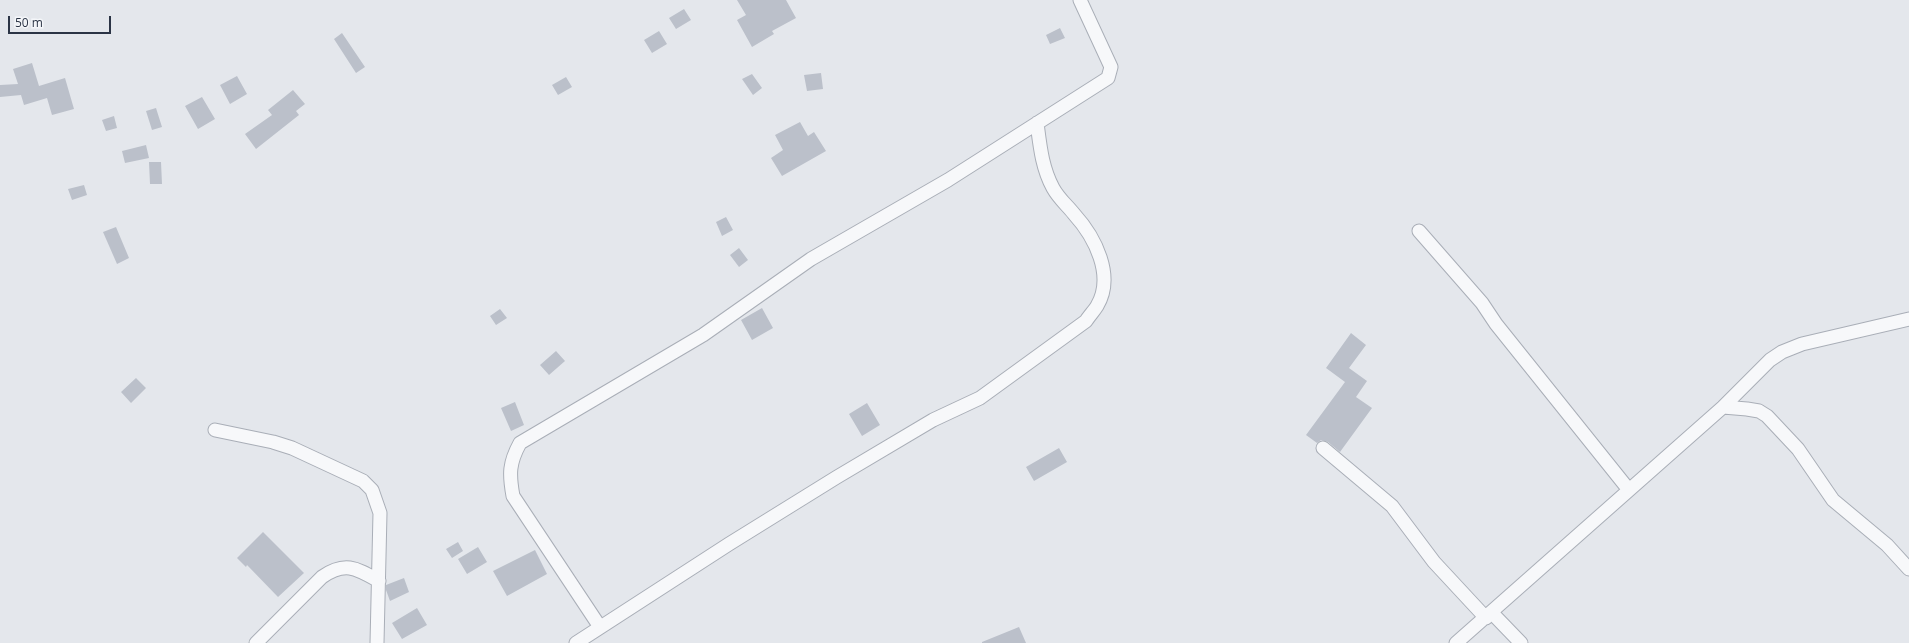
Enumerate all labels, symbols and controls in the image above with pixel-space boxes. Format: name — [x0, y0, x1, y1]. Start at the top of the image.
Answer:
scale bar — [10, 8, 113, 34]
text: 50 m — [15, 14, 43, 31]

